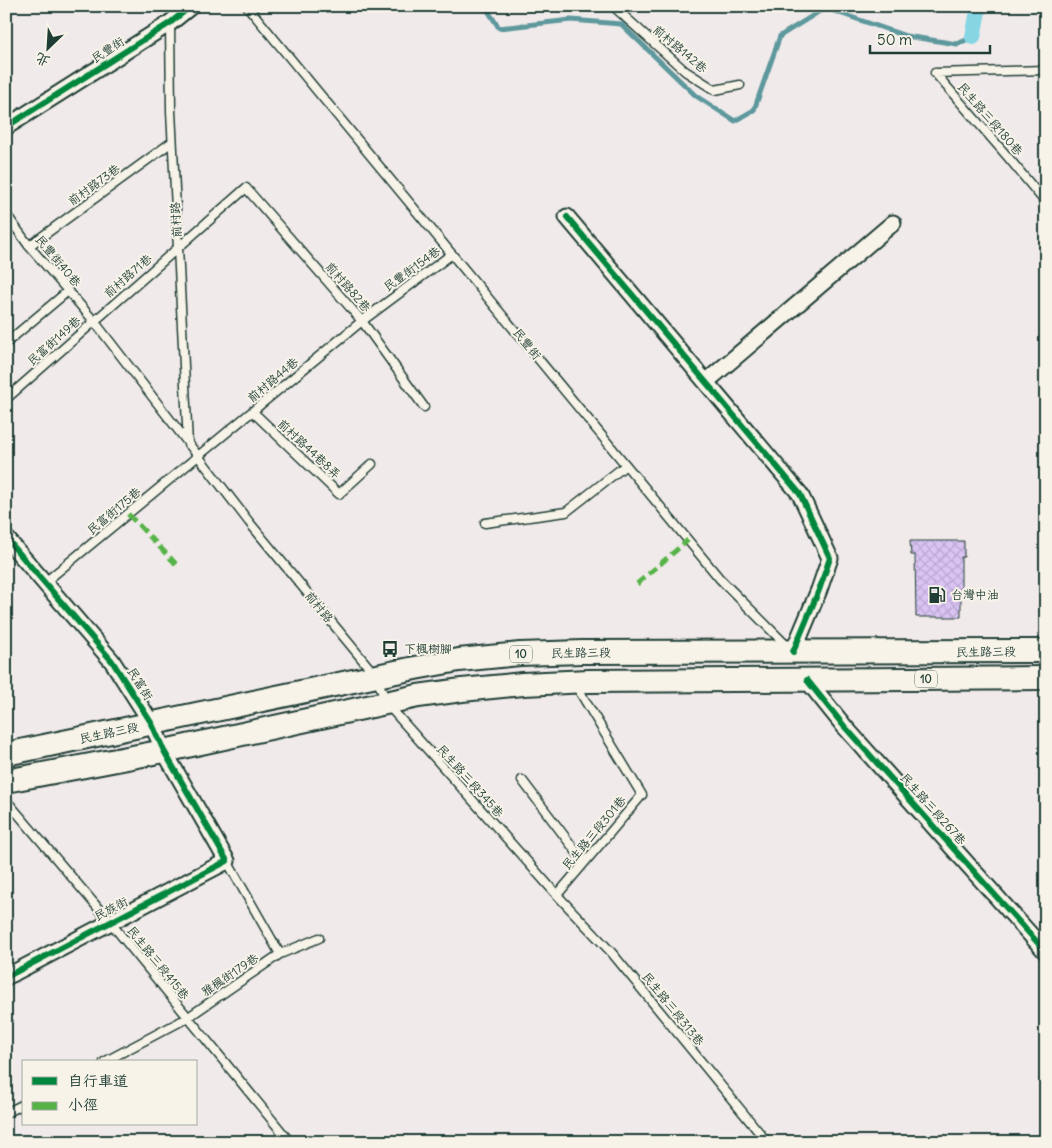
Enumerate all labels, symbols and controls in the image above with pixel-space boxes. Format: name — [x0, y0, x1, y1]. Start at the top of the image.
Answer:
north arrow — [22, 22, 72, 72]
street label: 前村路142巷 — [650, 22, 711, 76]
scale bar — [870, 22, 990, 54]
text: 50 m — [877, 30, 912, 49]
street label: 民豐街 — [89, 33, 127, 66]
text: 北 — [32, 49, 53, 71]
street label: 民生路三段180巷 — [955, 79, 1026, 158]
street label: 前村路73巷 — [65, 161, 123, 209]
street label: 前村路 — [167, 202, 184, 238]
street label: 民豐街40巷 — [32, 232, 84, 290]
street label: 民豐街154巷 — [380, 243, 443, 294]
street label: 前村路71巷 — [101, 251, 155, 301]
street label: 前村路82巷 — [323, 259, 374, 315]
street label: 民富街149巷 — [24, 313, 83, 368]
street label: 民豐街 — [510, 325, 545, 362]
street label: 前村路44巷 — [244, 354, 301, 405]
street label: 前村路44巷8弄 — [275, 416, 344, 482]
street label: 民富街175巷 — [84, 484, 144, 537]
fuel station icon: 台灣中油 — [927, 585, 947, 605]
place label: 台灣中油 — [951, 587, 999, 602]
street label: 前村路 — [302, 588, 337, 625]
bus stop icon: 下楓樹腳 — [380, 639, 400, 659]
place label: 下楓樹腳 — [404, 641, 452, 656]
street label: 民生路三段 — [956, 643, 1016, 660]
street label: 民生路三段 — [551, 644, 611, 661]
road number: 10 — [510, 646, 532, 662]
street label: 民富街 — [125, 664, 156, 703]
road number: 10 — [915, 671, 937, 688]
street label: 民生路三段 — [78, 719, 140, 746]
street label: 民生路三段345巷 — [434, 741, 507, 820]
street label: 民生路三段267巷 — [897, 770, 970, 848]
street label: 民生路三段301巷 — [558, 793, 629, 873]
street label: 民族街 — [91, 893, 130, 924]
street label: 民生路三段415巷 — [124, 923, 193, 1003]
street label: 雅楓街179巷 — [198, 950, 261, 999]
street label: 民生路三段313巷 — [639, 969, 708, 1048]
legend — [22, 1060, 198, 1126]
text: 自行車道 — [68, 1071, 128, 1090]
text: 小徑 — [68, 1095, 98, 1114]

